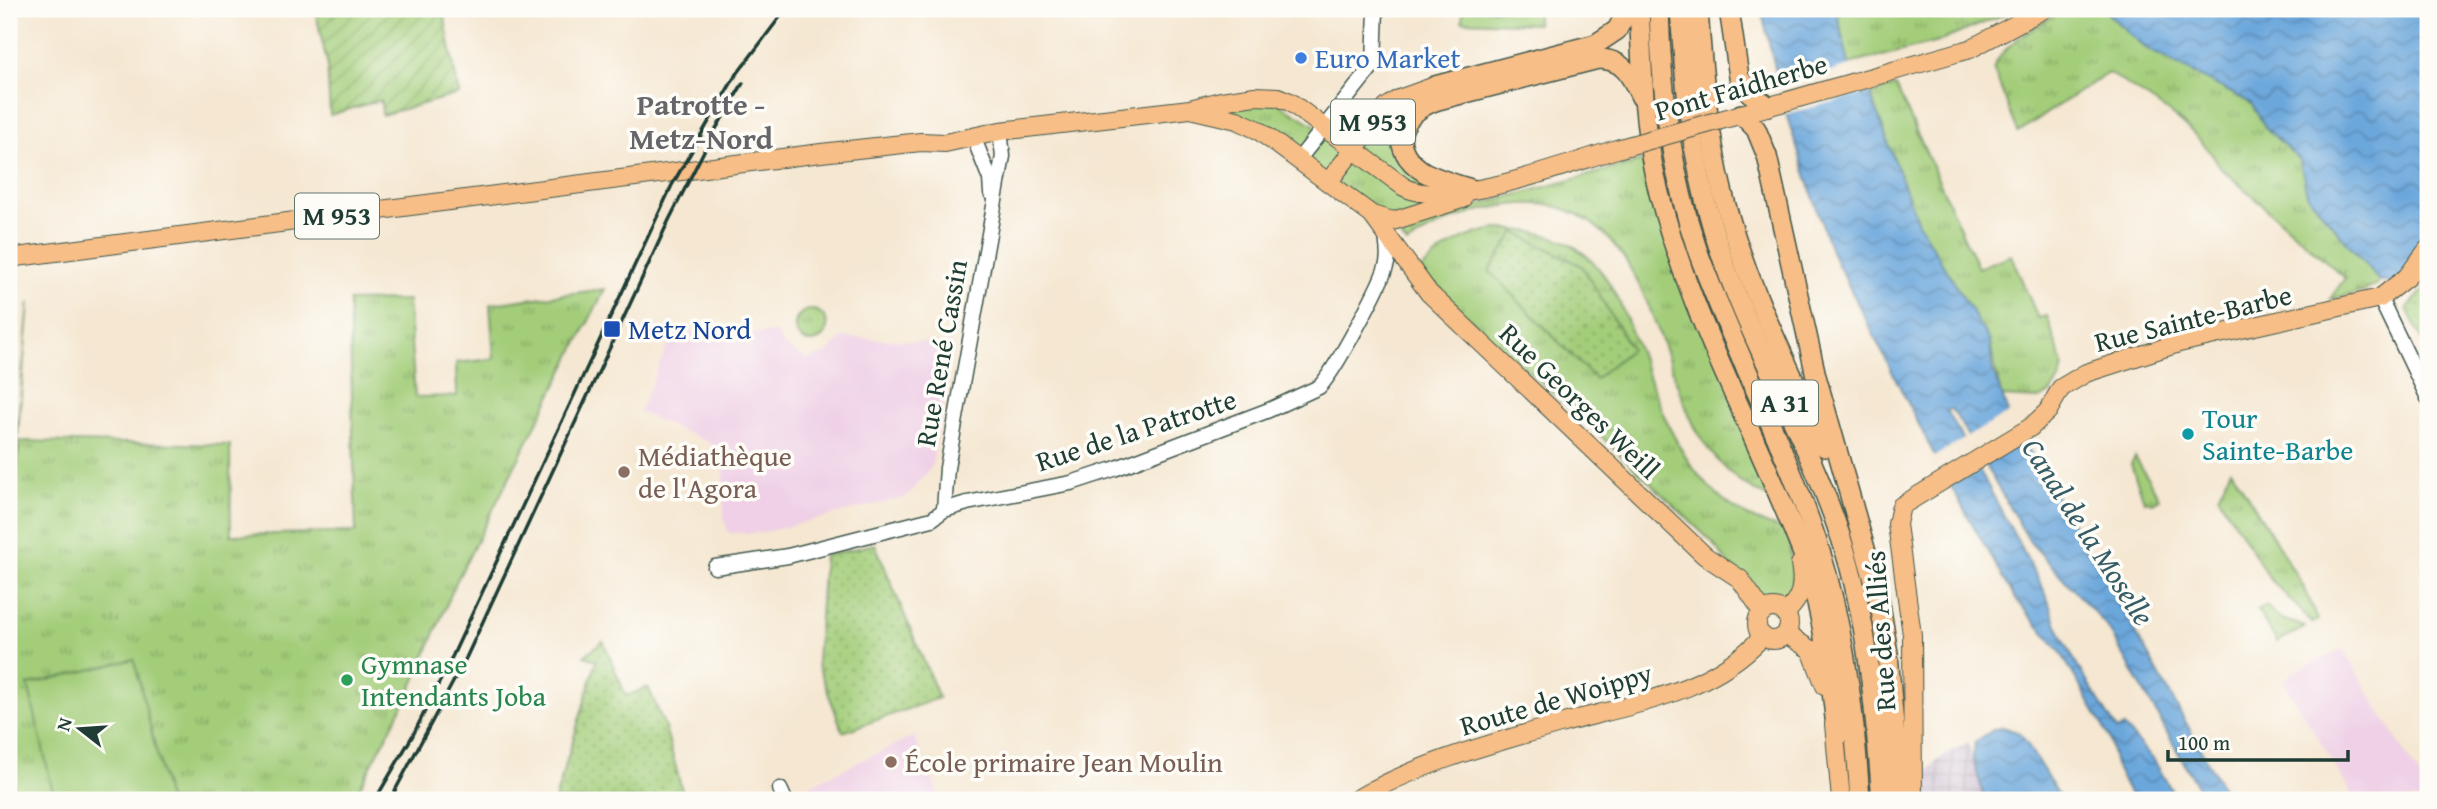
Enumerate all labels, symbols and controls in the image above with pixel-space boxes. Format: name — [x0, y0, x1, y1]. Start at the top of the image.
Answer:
place label: Euro Market — [1315, 37, 1460, 78]
street label: Pont Faidherbe — [1650, 42, 1832, 131]
marker: Euro Market — [1293, 50, 1309, 66]
district label: Patrotte - Metz-Nord — [629, 82, 774, 160]
road number: M 953 — [1331, 99, 1415, 144]
road number: M 953 — [295, 194, 379, 238]
street label: Rue René Cassin — [904, 256, 977, 450]
street label: Rue Sainte-Barbe — [2090, 273, 2296, 362]
place label: Metz Nord — [628, 308, 751, 349]
street label: Rue Georges Weill — [1491, 313, 1670, 488]
marker: Metz Nord — [602, 319, 622, 339]
street label: Rue de la Patrotte — [1030, 378, 1241, 481]
road number: A 31 — [1752, 380, 1818, 426]
place label: Tour Sainte-Barbe — [2202, 397, 2353, 470]
marker: Tour Sainte-Barbe — [2180, 426, 2196, 442]
water label: Canal de la Moselle — [2012, 429, 2166, 634]
place label: Médiathèque de l'Agora — [638, 435, 792, 508]
marker: Médiathèque de l'Agora — [616, 464, 632, 480]
street label: Rue des Alliés — [1853, 549, 1906, 713]
place label: Gymnase Intendants Joba — [361, 643, 547, 716]
street label: Route de Woippy — [1455, 652, 1657, 746]
marker: Gymnase Intendants Joba — [339, 672, 355, 688]
north arrow — [46, 694, 116, 764]
text: N — [48, 714, 79, 734]
scale bar — [2168, 718, 2348, 762]
text: 100 m — [2178, 727, 2230, 758]
place label: École primaire Jean Moulin — [905, 741, 1223, 782]
marker: École primaire Jean Moulin — [883, 754, 899, 770]

